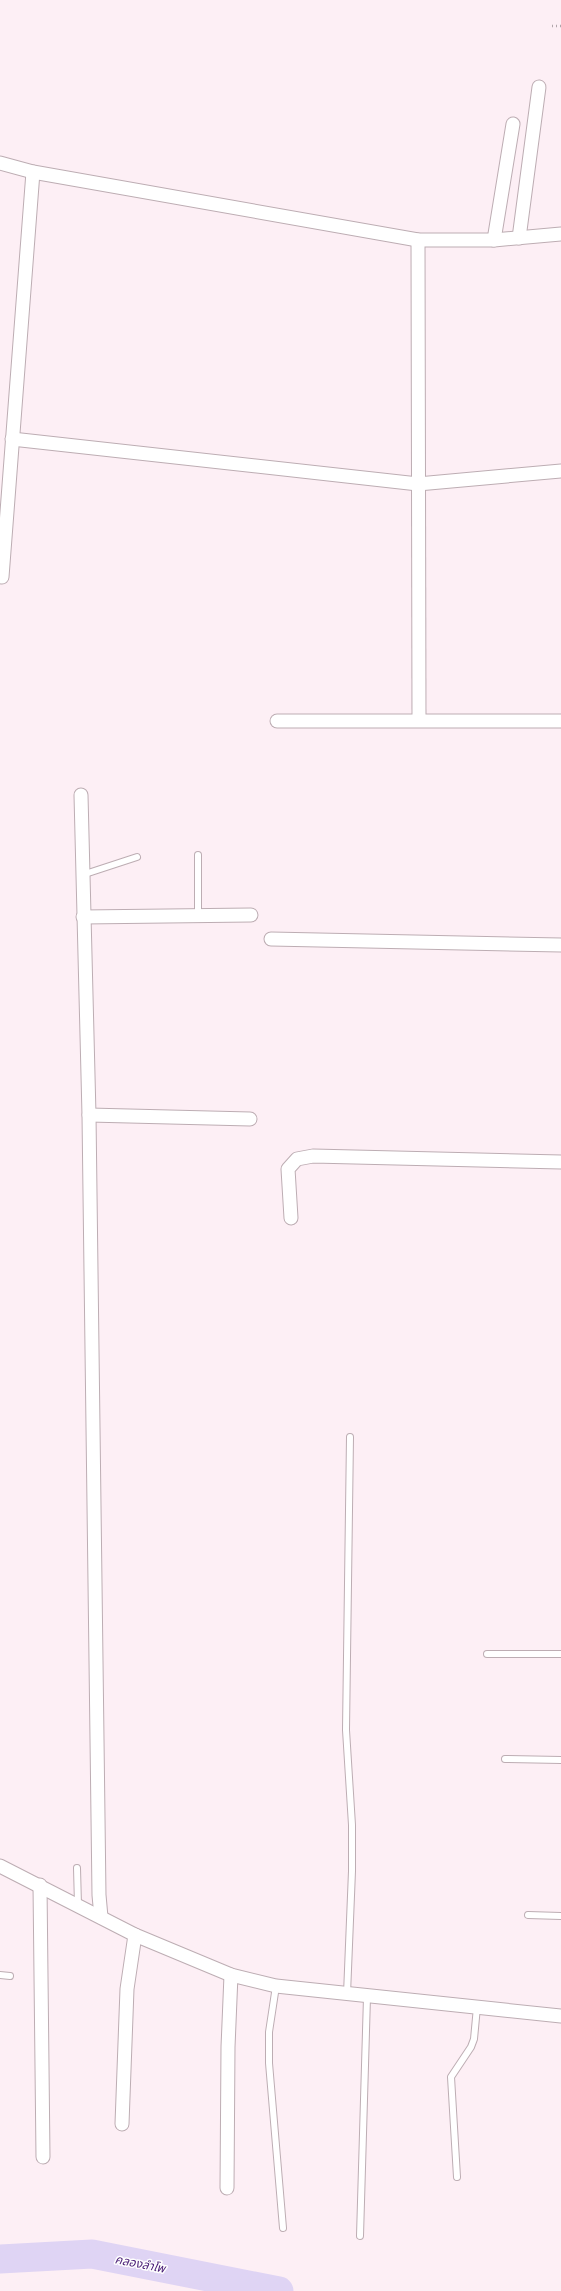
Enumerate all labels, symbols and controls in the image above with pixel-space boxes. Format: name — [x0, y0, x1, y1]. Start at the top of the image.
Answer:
water label: คลองลำโพ — [114, 2252, 168, 2276]

